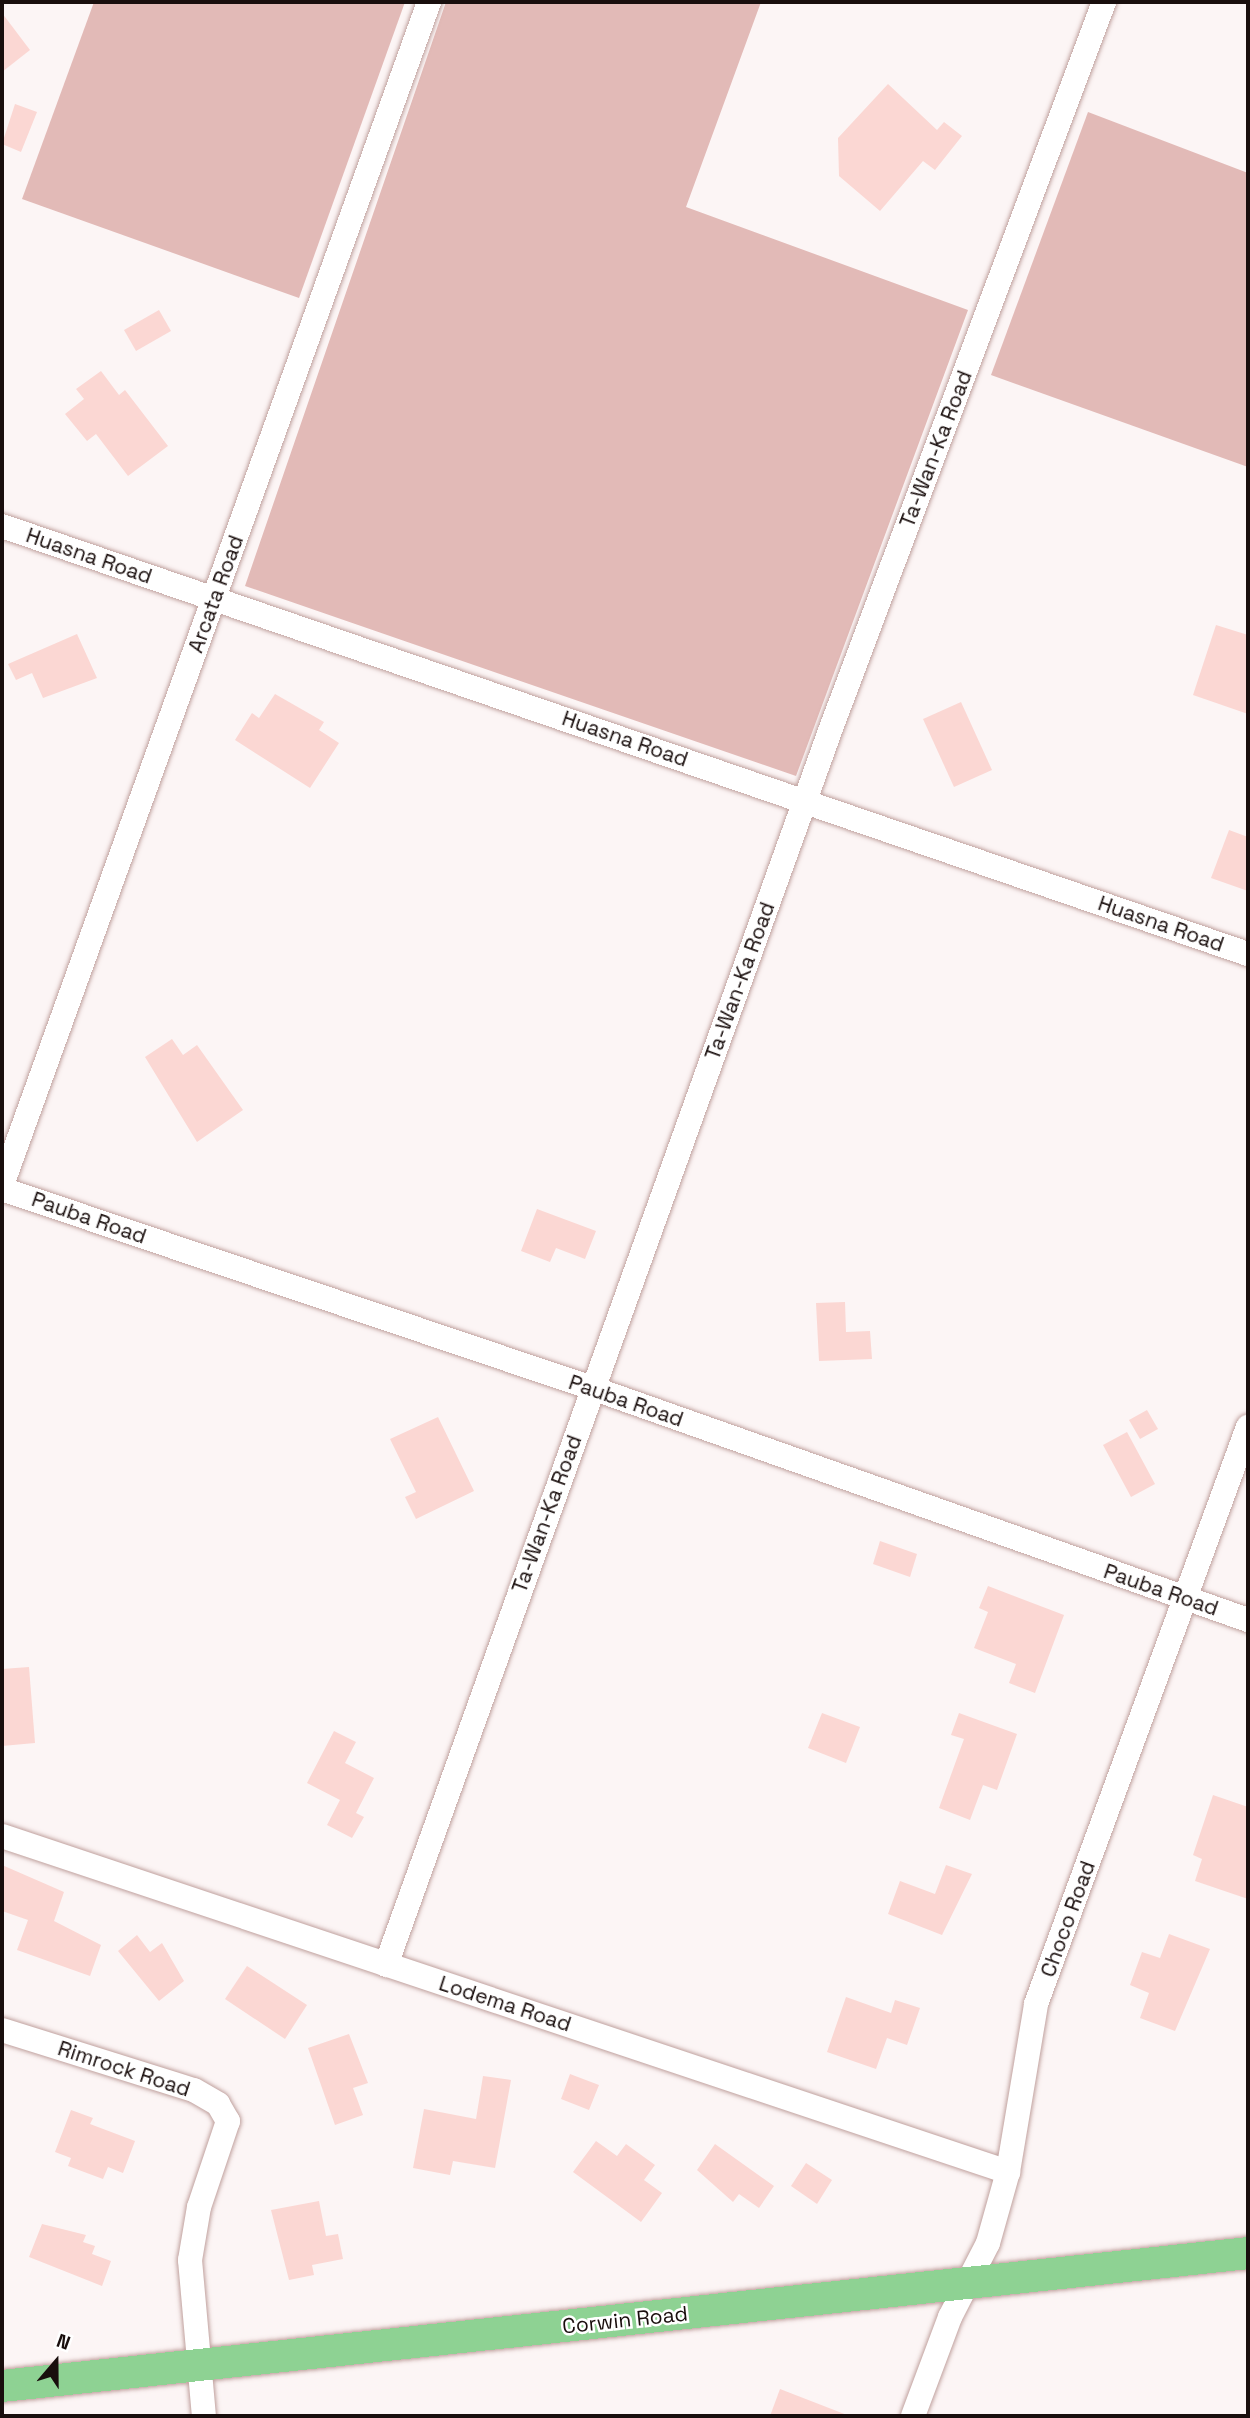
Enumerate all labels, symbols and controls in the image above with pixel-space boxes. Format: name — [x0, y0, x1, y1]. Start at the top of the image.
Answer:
street label: Ta-Wan-Ka Road — [894, 367, 978, 531]
street label: Huasna Road — [23, 523, 155, 589]
street label: Arcata Road — [183, 532, 249, 656]
street label: Huasna Road — [559, 706, 691, 772]
street label: Huasna Road — [1095, 891, 1227, 957]
street label: Ta-Wan-Ka Road — [700, 899, 780, 1063]
street label: Pauba Road — [28, 1187, 150, 1249]
street label: Pauba Road — [565, 1370, 687, 1432]
street label: Ta-Wan-Ka Road — [507, 1432, 587, 1596]
street label: Pauba Road — [1100, 1559, 1222, 1621]
street label: Choco Road — [1035, 1857, 1101, 1981]
street label: Lodema Road — [436, 1971, 574, 2037]
street label: Rimrock Road — [55, 2036, 193, 2102]
street label: Corwin Road — [561, 2301, 689, 2339]
north arrow — [21, 2327, 91, 2397]
text: N — [53, 2328, 74, 2356]

